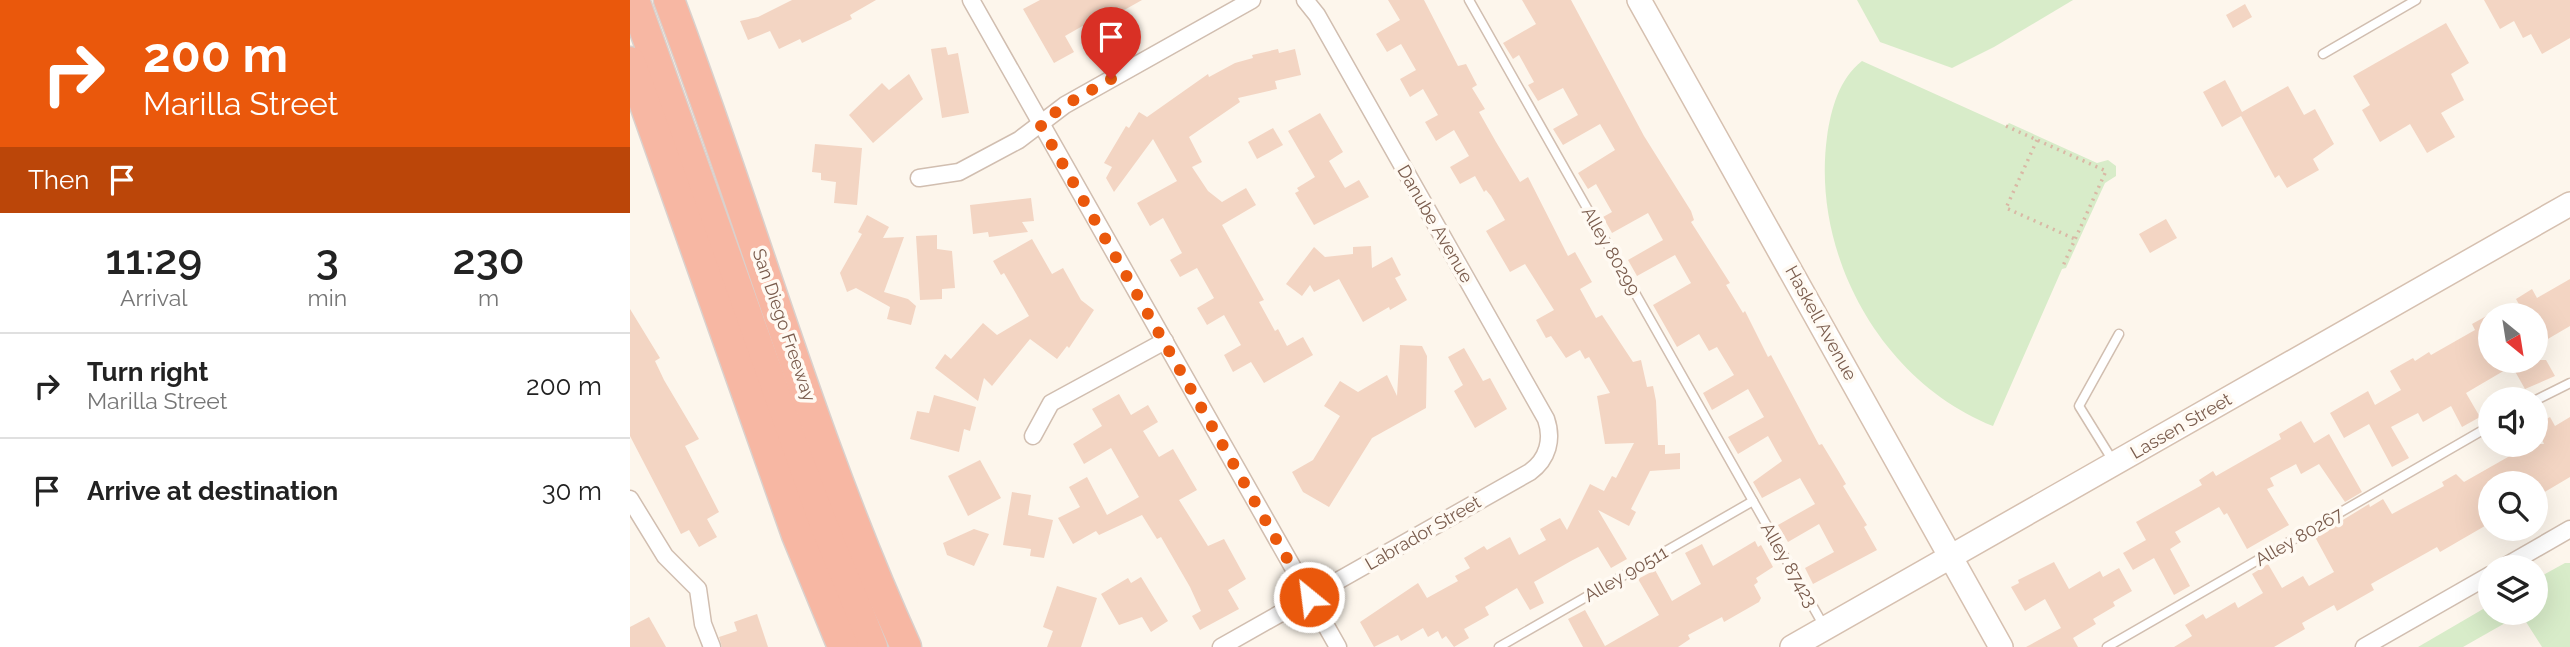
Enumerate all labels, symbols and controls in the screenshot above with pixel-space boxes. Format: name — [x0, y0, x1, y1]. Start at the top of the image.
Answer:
pin — [1081, 7, 1141, 79]
icon: arrive — [1092, 18, 1130, 56]
text: 200 m — [143, 26, 288, 83]
icon: right — [28, 28, 119, 119]
text: Marilla Street — [143, 85, 338, 122]
icon: arrive — [103, 161, 141, 199]
street label: Danube Avenue — [1393, 161, 1478, 287]
text: Then — [28, 165, 89, 195]
street label: Alley 80299 — [1578, 203, 1645, 299]
text: 11:29 — [105, 235, 202, 284]
text: 3 — [316, 235, 339, 284]
text: 230 — [453, 235, 525, 284]
street label: San Diego Freeway — [748, 246, 821, 404]
street label: Haskell Avenue — [1781, 262, 1862, 384]
text: Arrival — [120, 284, 188, 311]
text: min — [308, 284, 347, 311]
text: m — [478, 284, 499, 311]
north arrow — [2478, 303, 2548, 373]
map controls — [2478, 303, 2548, 625]
text: Turn right — [87, 357, 208, 387]
icon: right — [28, 367, 66, 405]
text: 200 m — [526, 371, 602, 401]
text: Marilla Street — [87, 387, 227, 414]
button: sound — [2478, 387, 2548, 457]
street label: Lassen Street — [2126, 388, 2235, 463]
button: search — [2478, 471, 2548, 541]
icon: arrive — [28, 472, 66, 510]
text: Arrive at destination — [87, 476, 338, 506]
text: 30 m — [542, 476, 602, 506]
street label: Labrador Street — [1361, 491, 1484, 574]
street label: Alley 80267 — [2251, 503, 2347, 570]
street label: Alley 87423 — [1757, 519, 1822, 611]
street label: Alley 90511 — [1580, 541, 1671, 606]
button: layers — [2478, 555, 2548, 625]
position arrow — [1272, 560, 1346, 634]

